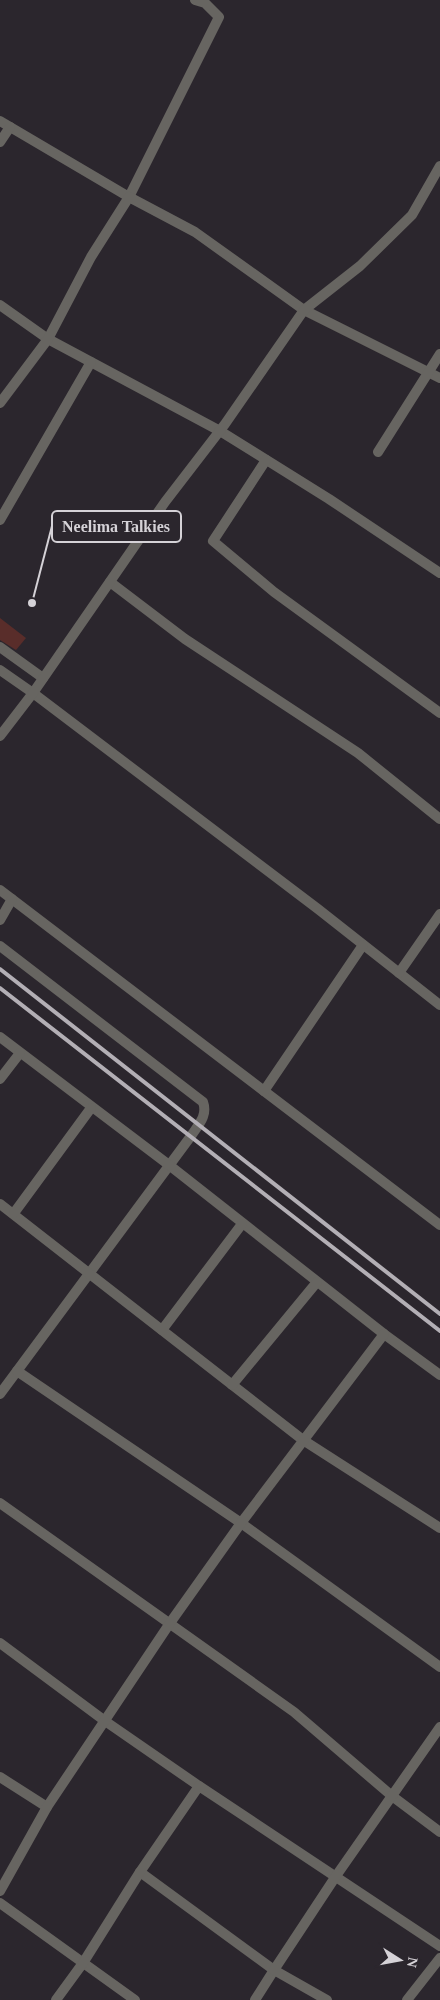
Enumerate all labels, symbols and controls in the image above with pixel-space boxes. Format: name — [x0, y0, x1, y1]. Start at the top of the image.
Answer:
callout: Neelima Talkies — [52, 511, 181, 542]
text: Neelima Talkies — [62, 518, 170, 535]
north arrow — [375, 1935, 425, 1985]
text: N — [404, 1956, 421, 1969]

